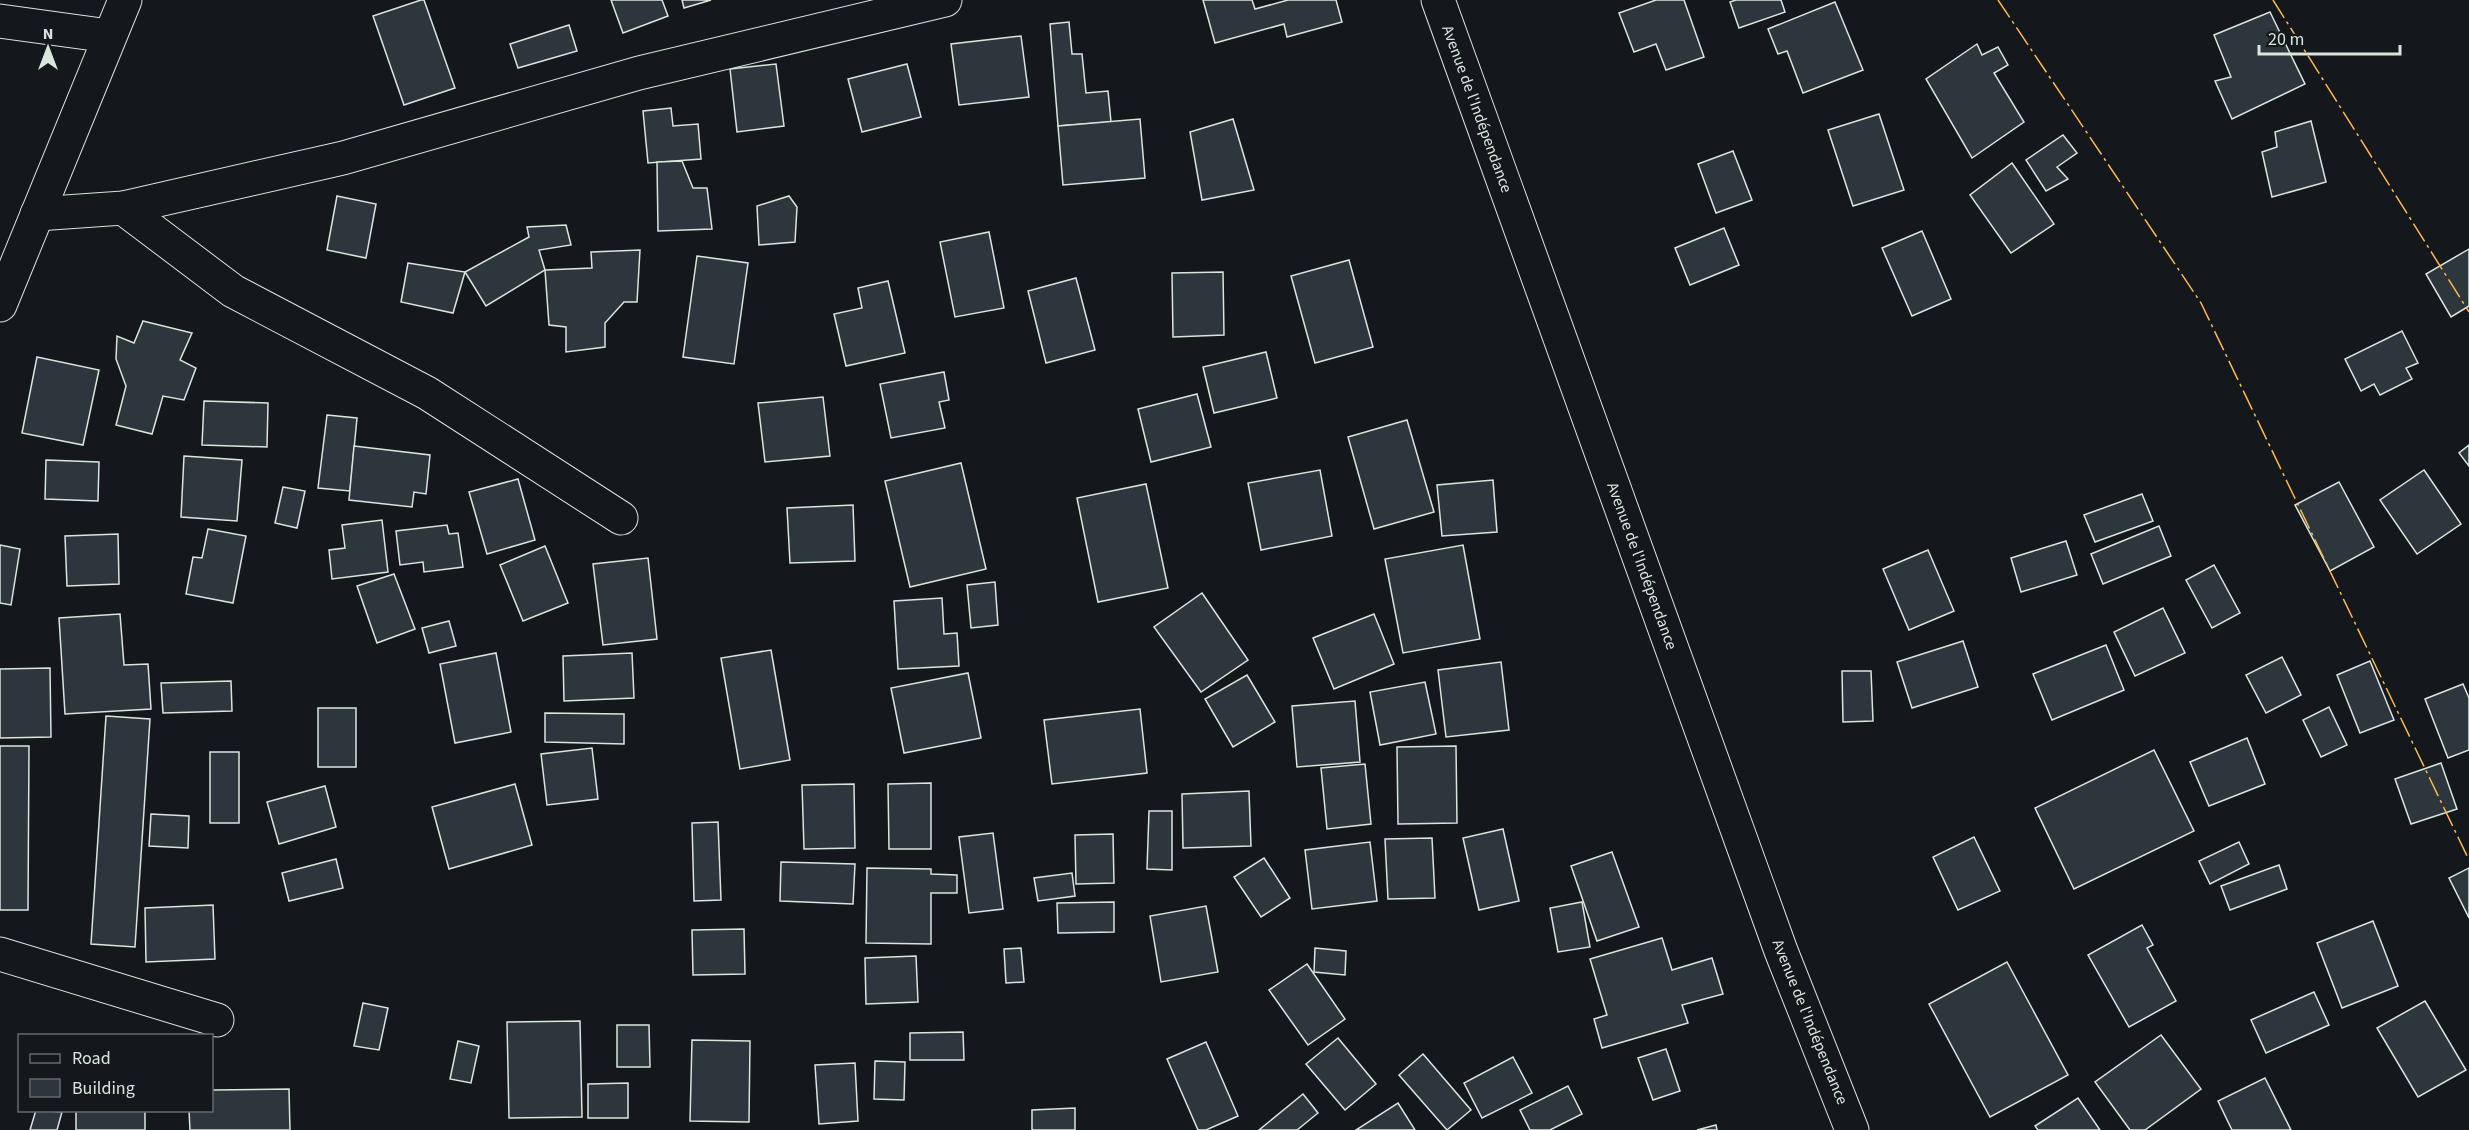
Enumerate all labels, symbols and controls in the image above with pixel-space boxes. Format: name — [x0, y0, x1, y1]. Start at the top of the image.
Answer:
north arrow — [18, 18, 78, 78]
scale bar — [2259, 18, 2400, 56]
street label: Avenue de l'Indépendance — [1436, 22, 1518, 196]
text: N — [43, 23, 53, 45]
text: 20 m — [2268, 27, 2304, 52]
street label: Avenue de l'Indépendance — [1601, 479, 1683, 653]
street label: Avenue de l'Indépendance — [1767, 936, 1853, 1108]
legend — [18, 1034, 213, 1112]
text: Road — [72, 1046, 111, 1071]
text: Building — [72, 1076, 135, 1101]

